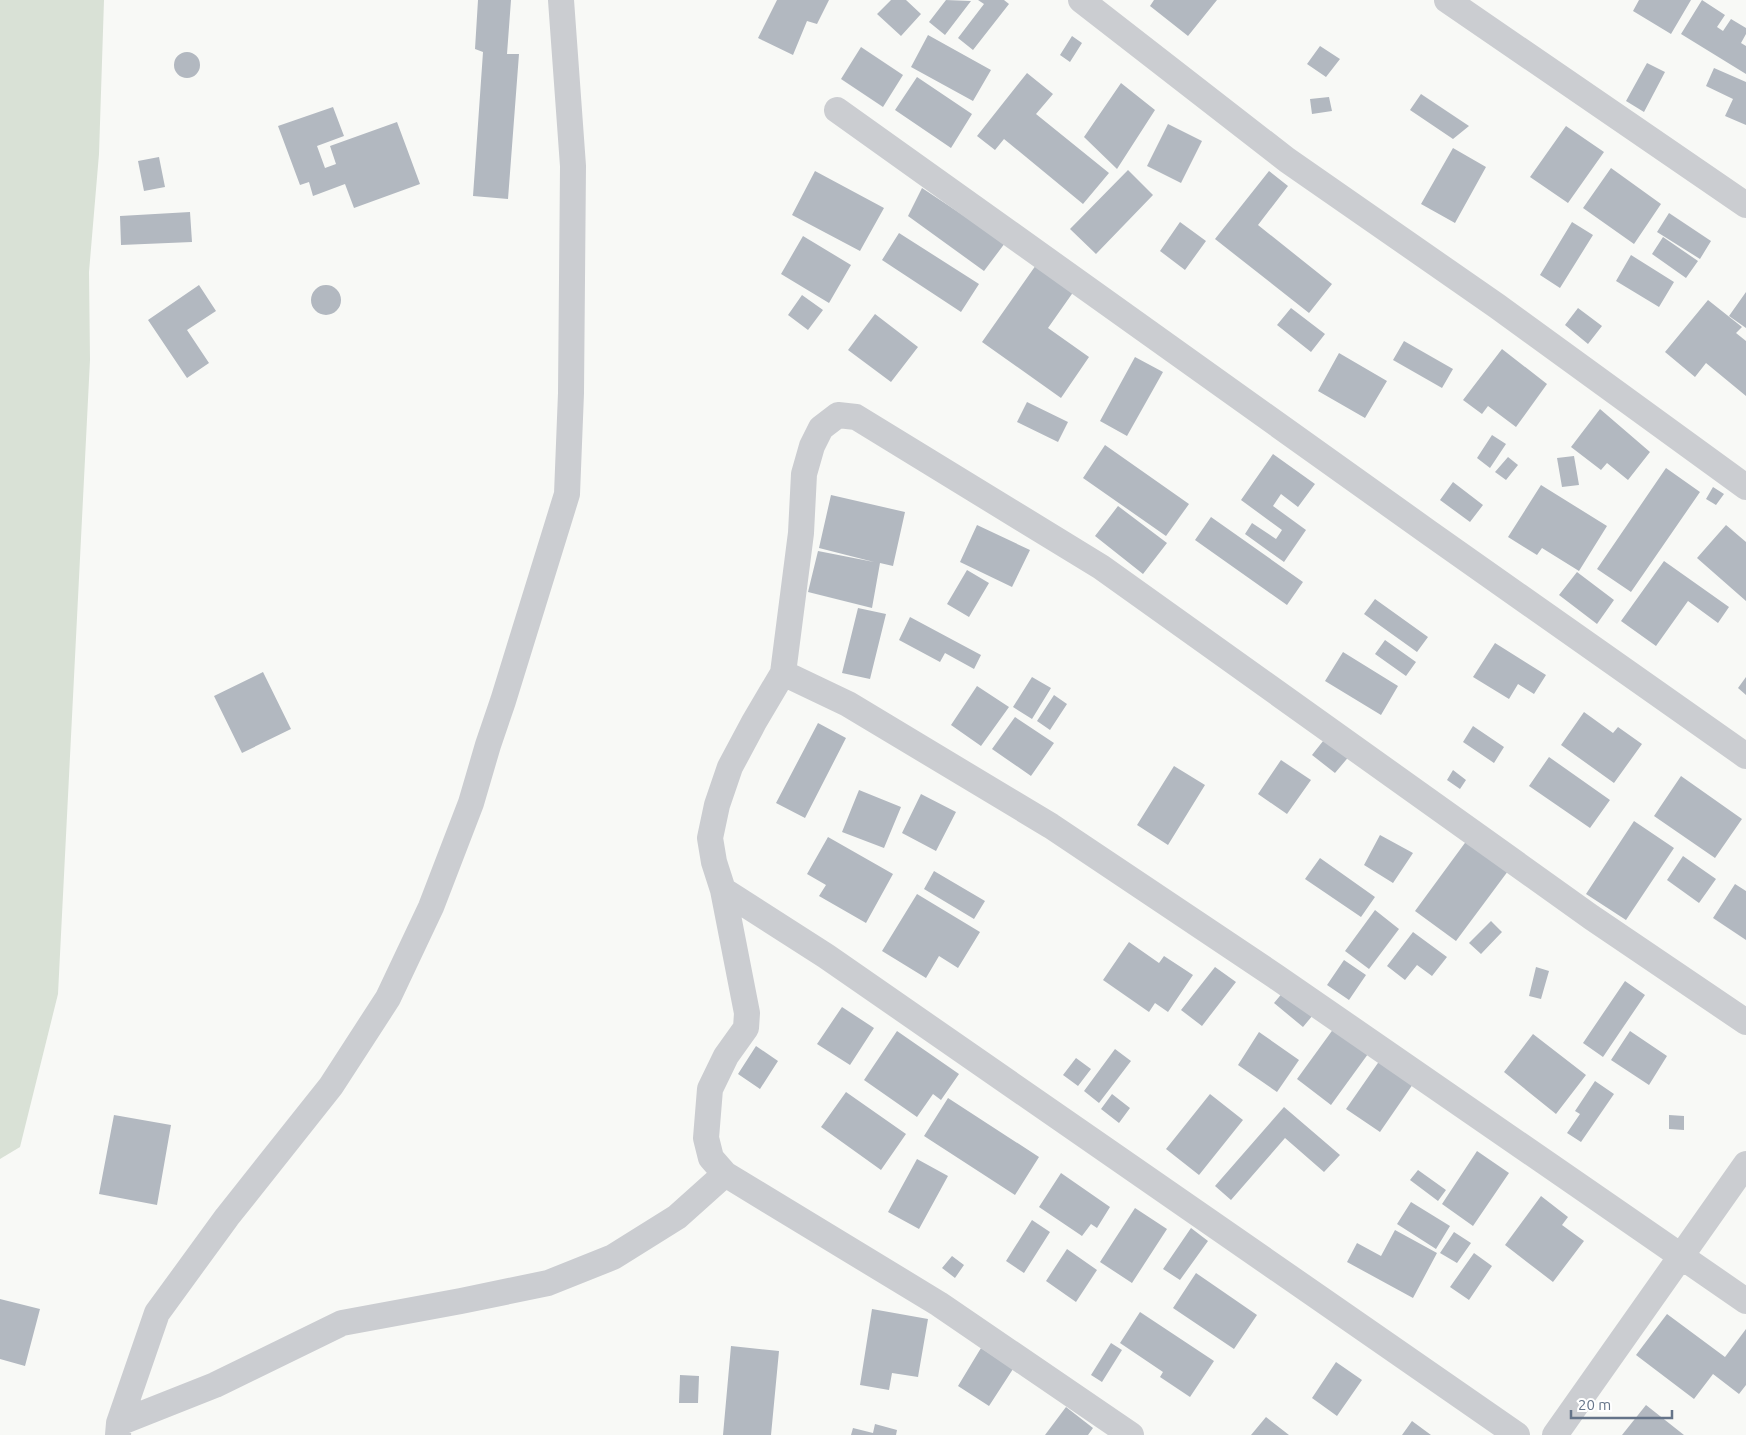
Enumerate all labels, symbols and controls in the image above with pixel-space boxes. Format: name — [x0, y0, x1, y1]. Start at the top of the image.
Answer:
scale bar — [1571, 1388, 1672, 1420]
text: 20 m — [1578, 1396, 1611, 1413]

